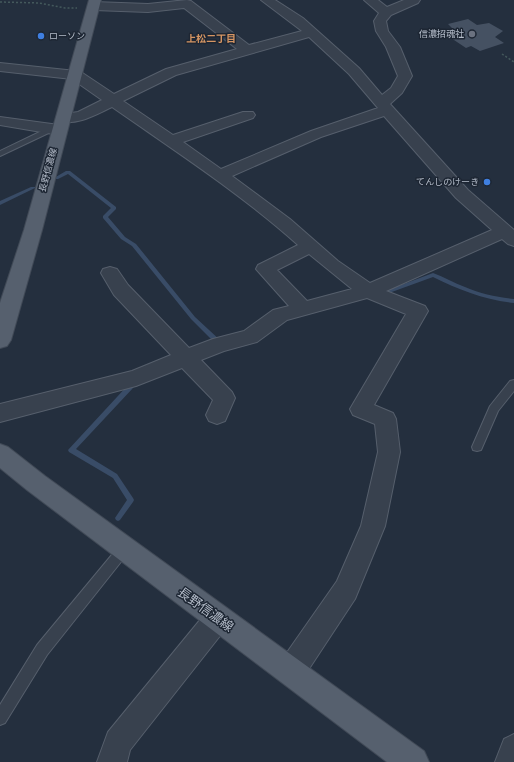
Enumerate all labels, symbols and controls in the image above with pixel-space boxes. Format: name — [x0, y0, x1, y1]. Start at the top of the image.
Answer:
place label: 信濃招魂社 — [418, 29, 464, 40]
marker: 信濃招魂社 — [467, 29, 477, 39]
marker: ローソン — [36, 31, 46, 41]
place label: ローソン — [49, 31, 85, 42]
district label: 上松二丁目 — [186, 33, 236, 45]
street label: 長野信濃線 — [37, 146, 60, 193]
place label: てんしのけーき — [416, 177, 479, 188]
marker: てんしのけーき — [482, 177, 492, 187]
street label: 長野信濃線 — [174, 584, 236, 635]

